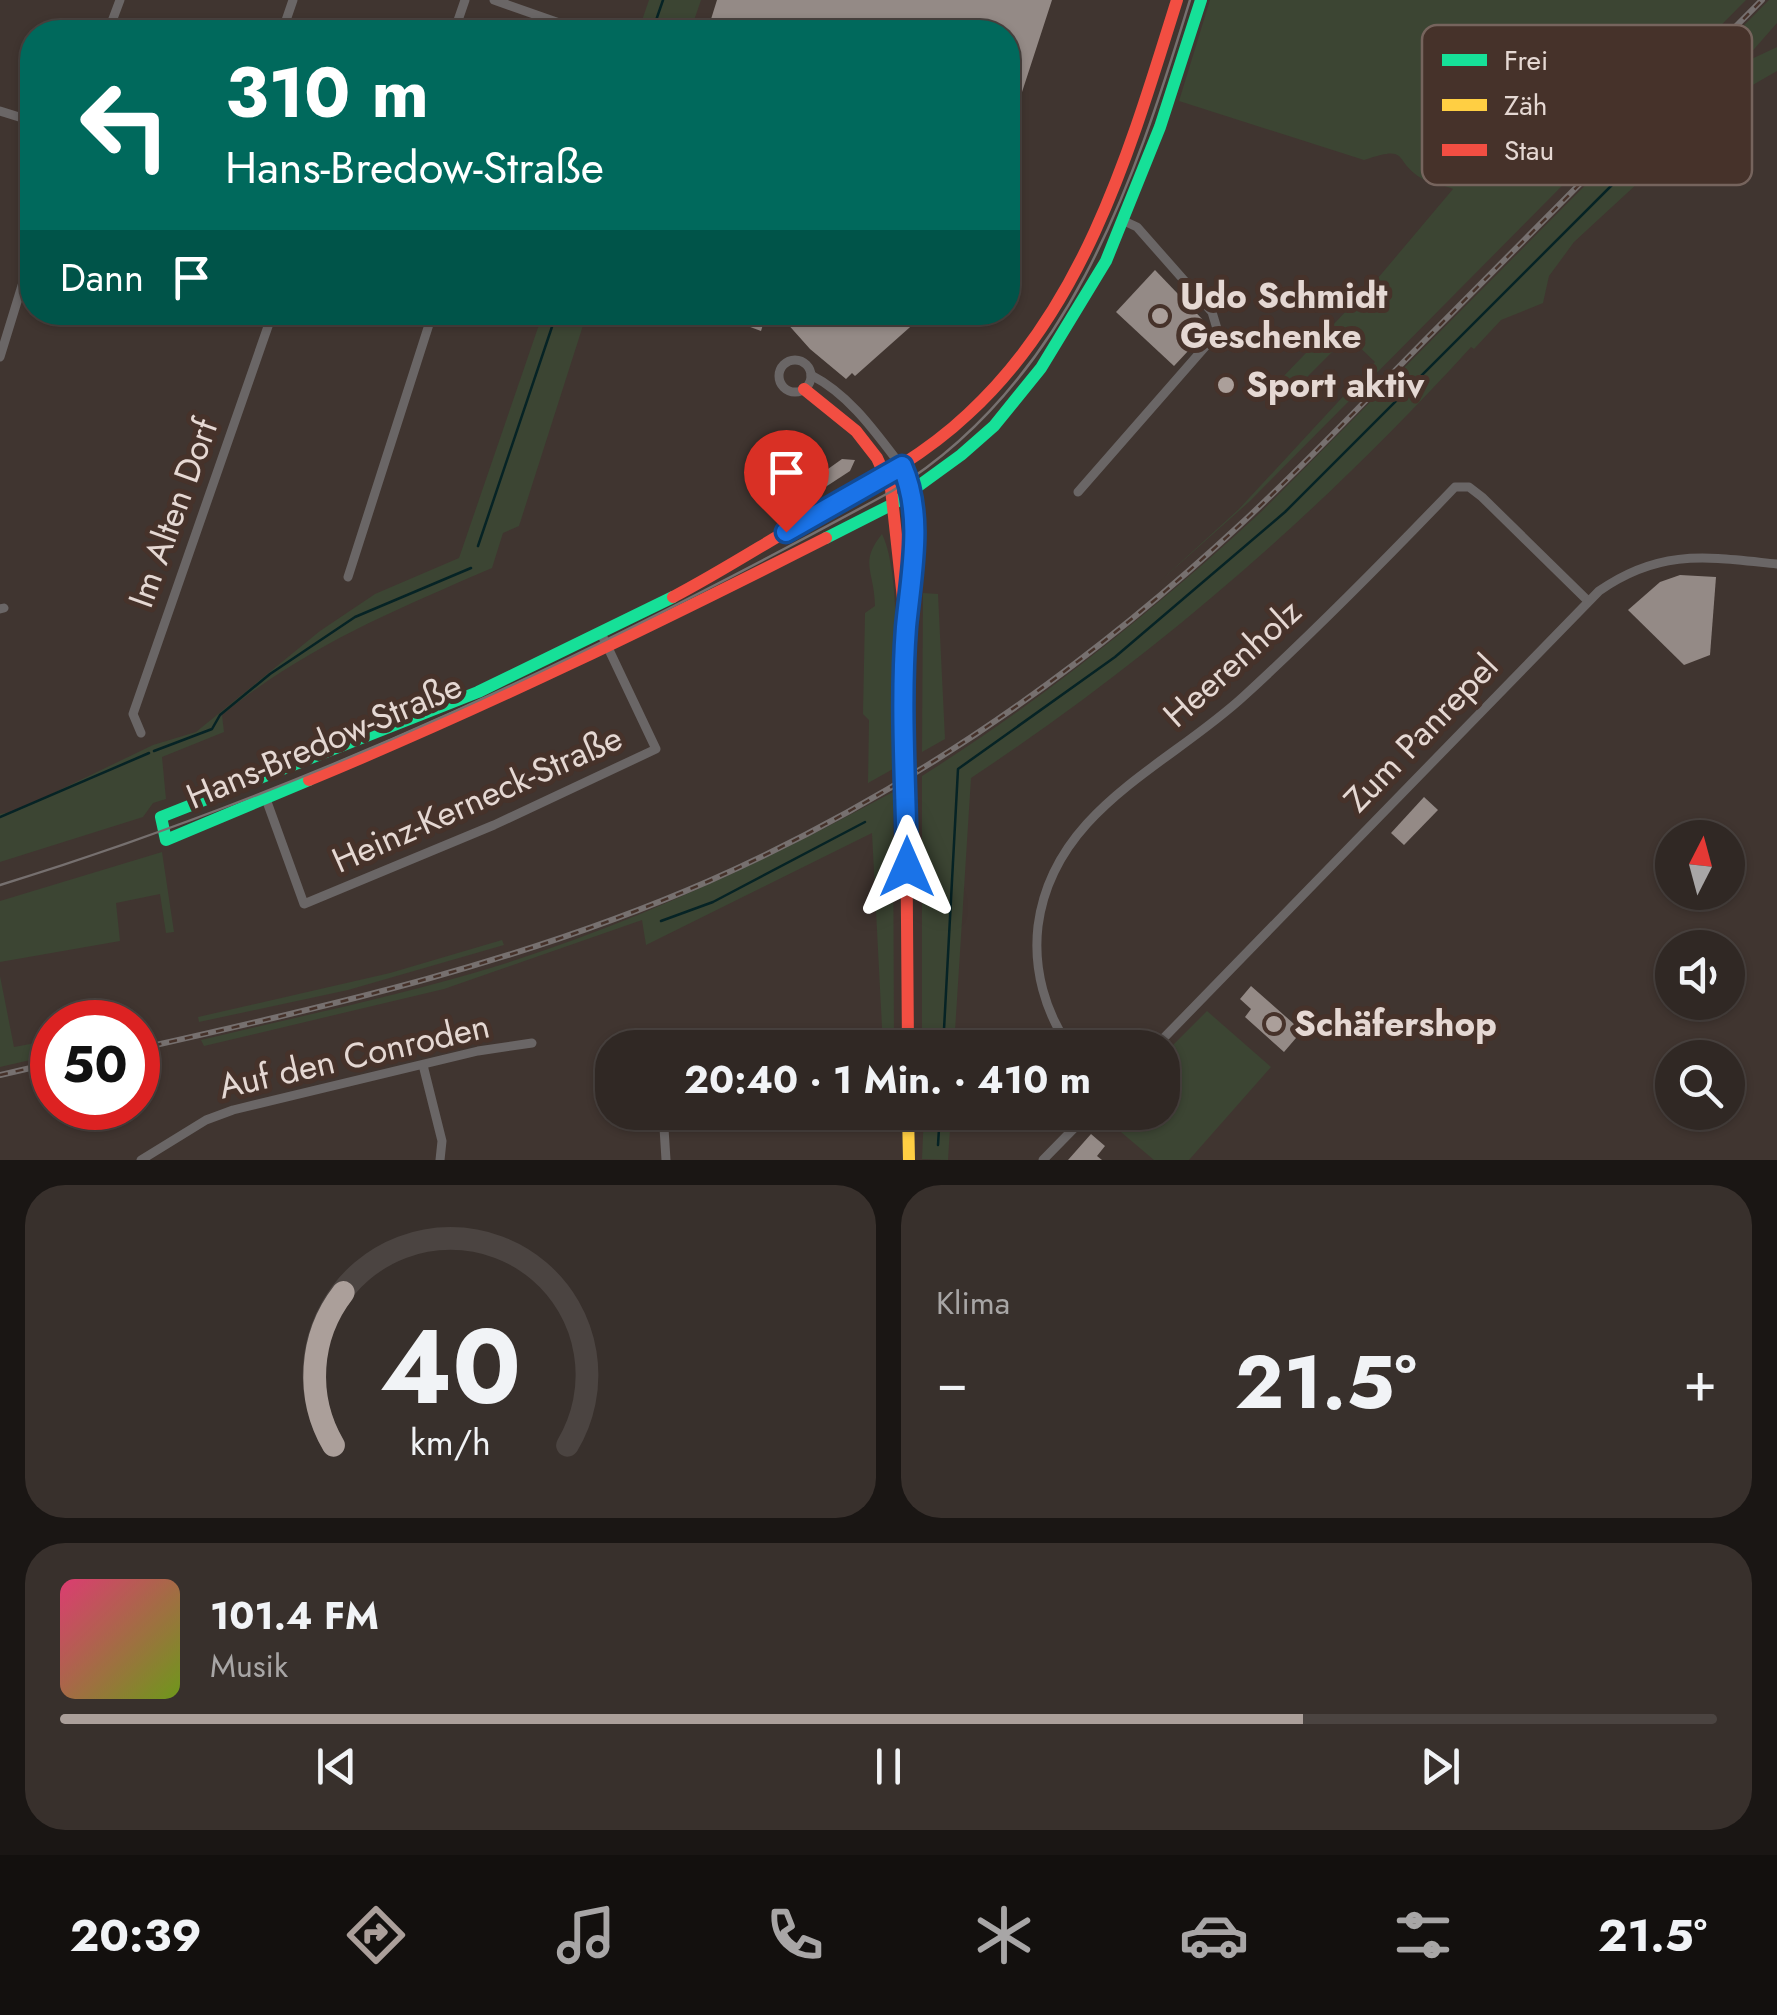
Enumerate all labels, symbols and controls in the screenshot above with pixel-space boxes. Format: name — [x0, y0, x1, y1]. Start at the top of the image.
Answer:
legend — [1422, 25, 1752, 185]
text: Frei — [1504, 40, 1548, 81]
text: 310 m — [225, 42, 429, 143]
icon: left — [60, 60, 190, 190]
text: Zäh — [1504, 85, 1548, 126]
text: Stau — [1504, 130, 1554, 171]
text: Hans-Bredow-Straße — [225, 135, 604, 200]
text: Dann — [60, 250, 144, 305]
icon: arrive — [164, 250, 219, 305]
place label: Udo Schmidt Geschenke — [1180, 271, 1387, 361]
marker: Udo Schmidt Geschenke — [1149, 305, 1171, 327]
place label: Sport aktiv — [1246, 360, 1425, 410]
marker: Sport aktiv — [1215, 374, 1237, 396]
street label: Im Alten Dorf — [116, 411, 231, 614]
pin — [744, 430, 829, 533]
icon: arrive — [759, 445, 814, 500]
street label: Heerenholz — [1152, 587, 1312, 739]
street label: Zum Panrepel — [1332, 643, 1510, 823]
street label: Hans-Bredow-Straße — [179, 660, 469, 822]
street label: Heinz-Kerneck-Straße — [324, 713, 630, 885]
position arrow — [855, 815, 959, 919]
north arrow — [1655, 820, 1745, 910]
map controls — [1655, 820, 1745, 1130]
button: sound — [1655, 930, 1745, 1020]
place label: Schäfershop — [1294, 999, 1497, 1049]
speed limit sign: 50 — [30, 1000, 160, 1130]
street label: Auf den Conroden — [214, 1001, 494, 1111]
marker: Schäfershop — [1263, 1013, 1285, 1035]
button: search — [1655, 1040, 1745, 1130]
text: 20:40 · 1 Min. · 410 m — [684, 1052, 1091, 1107]
text: Klima — [936, 1280, 1010, 1326]
text: 40 — [380, 1292, 521, 1442]
text: 21.5° — [1235, 1328, 1417, 1436]
text: − — [936, 1342, 968, 1422]
text: + — [1683, 1342, 1717, 1422]
text: km/h — [410, 1417, 491, 1468]
text: 101.4 FM — [210, 1588, 379, 1643]
text: Musik — [210, 1643, 288, 1689]
icon: previous — [309, 1739, 364, 1794]
icon: pause — [861, 1739, 916, 1794]
icon: next — [1413, 1739, 1468, 1794]
icon: directions — [341, 1900, 411, 1970]
icon: music — [551, 1900, 621, 1970]
icon: phone — [760, 1900, 830, 1970]
icon: climate — [969, 1900, 1039, 1970]
icon: car — [1179, 1900, 1249, 1970]
icon: filters — [1388, 1900, 1458, 1970]
text: 20:39 — [70, 1903, 202, 1968]
text: 21.5° — [1598, 1903, 1707, 1968]

